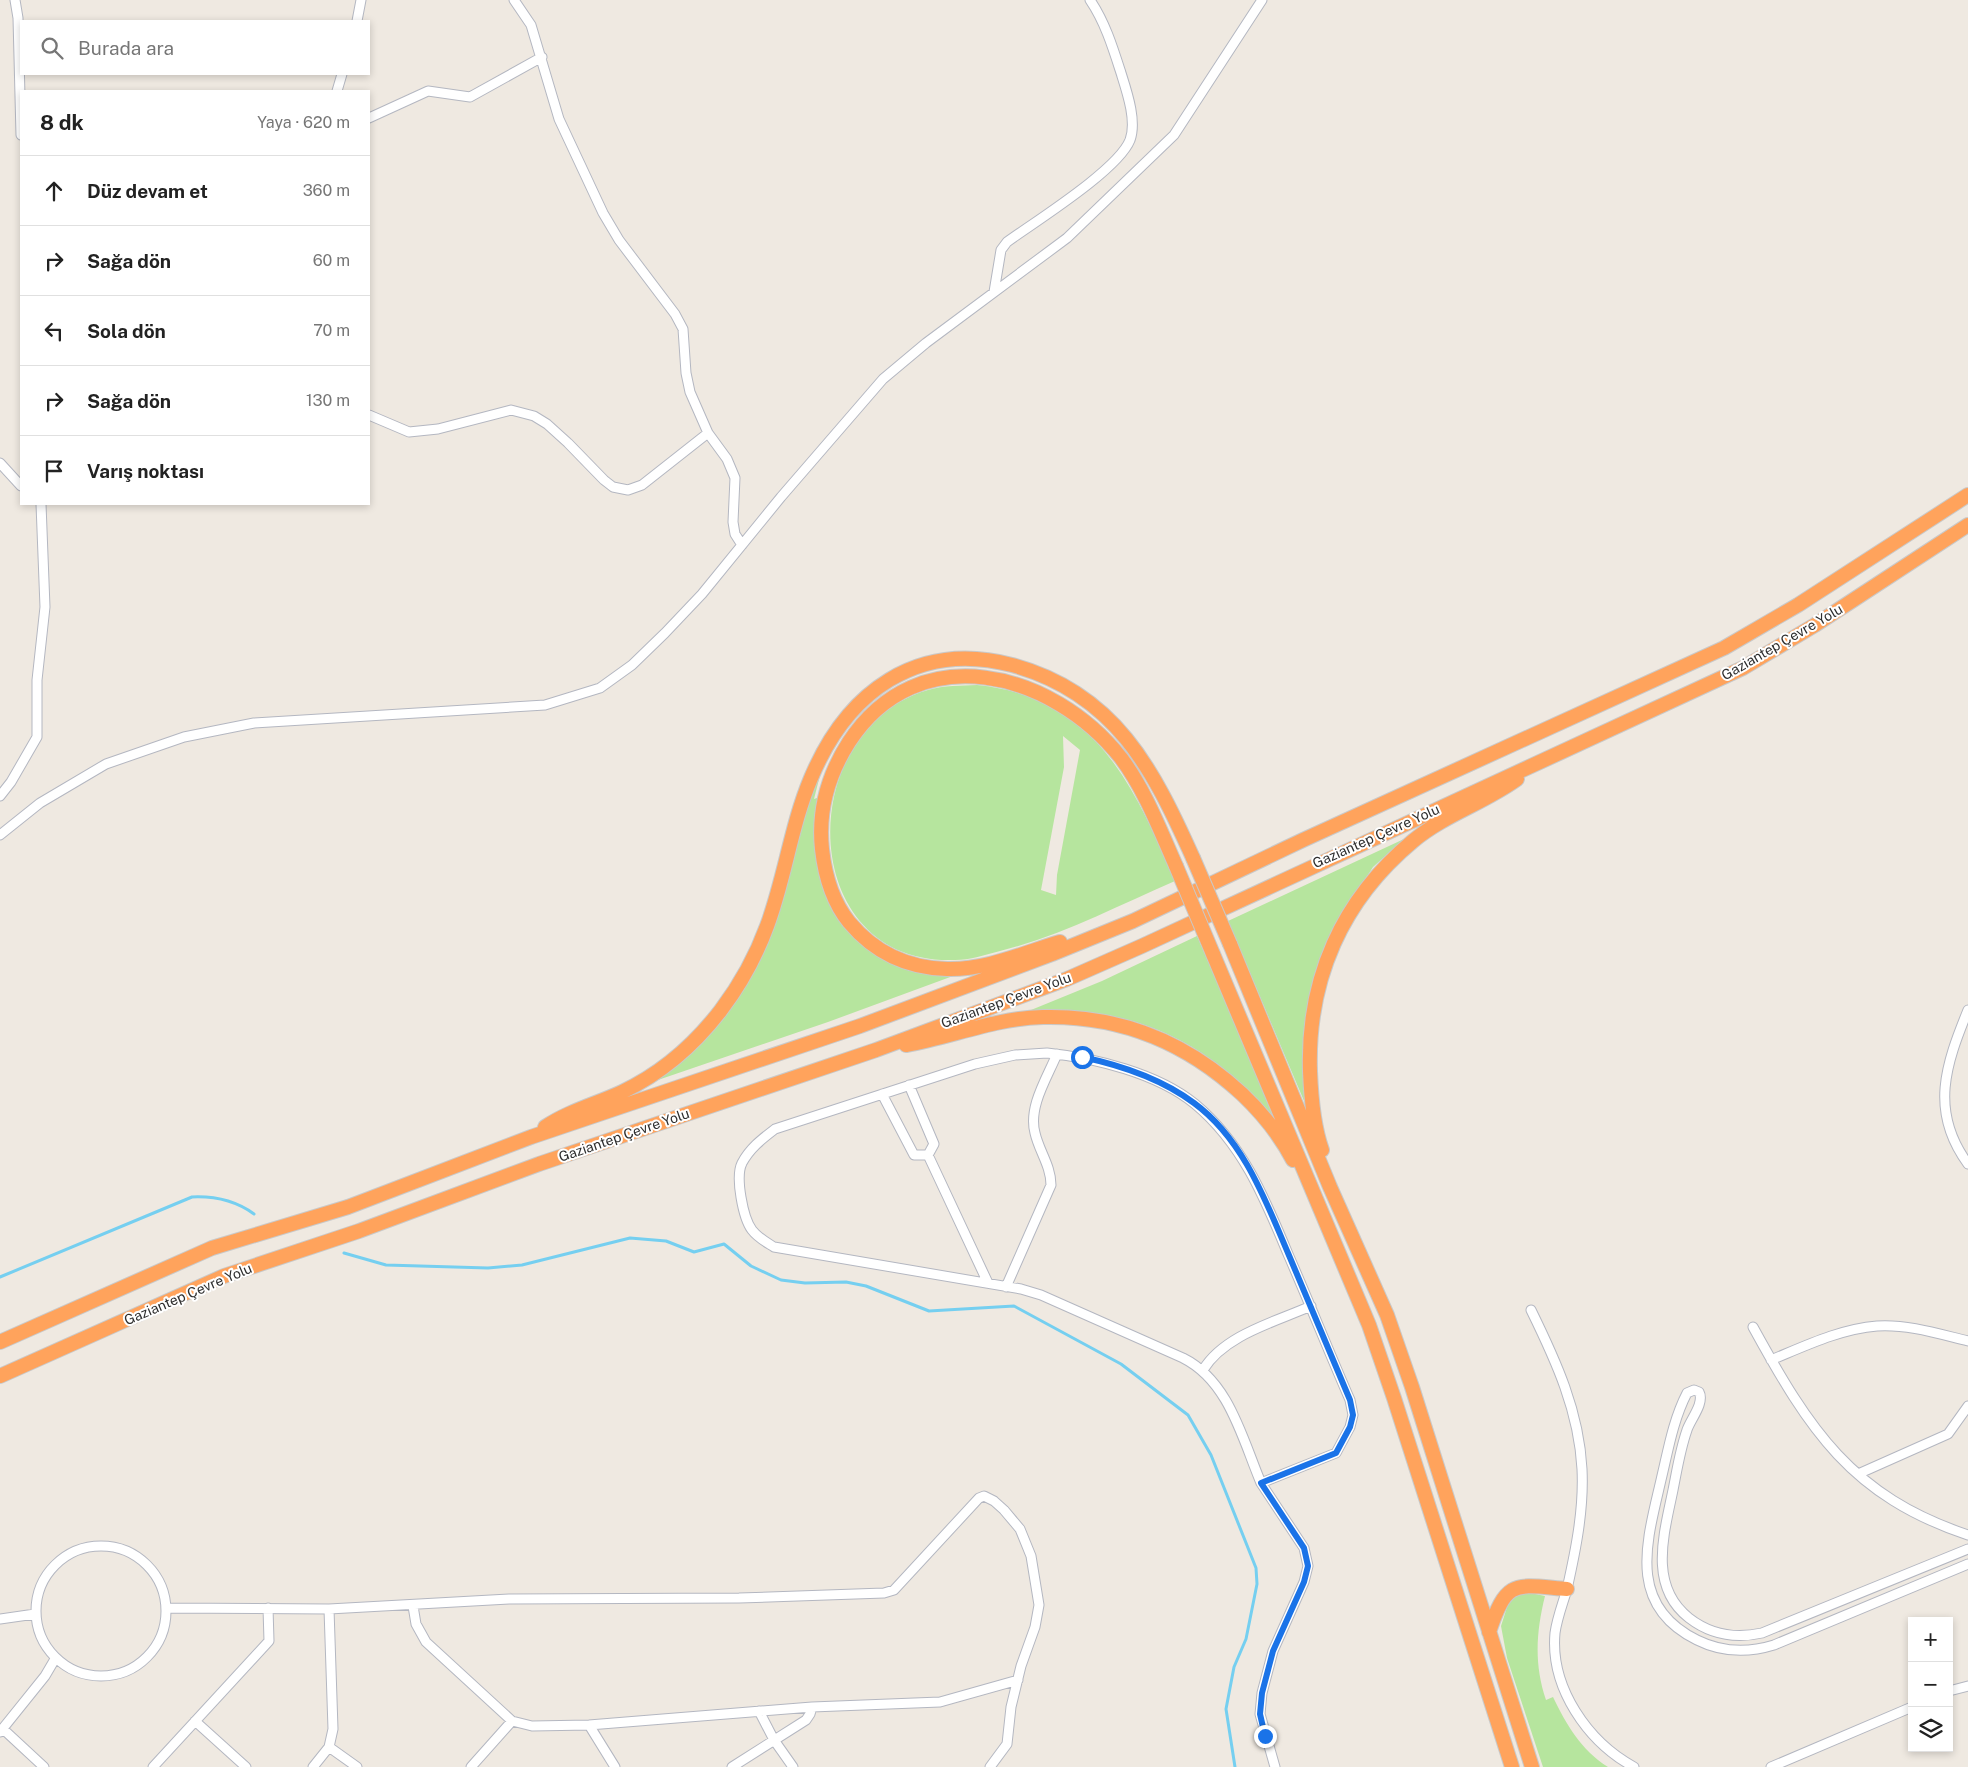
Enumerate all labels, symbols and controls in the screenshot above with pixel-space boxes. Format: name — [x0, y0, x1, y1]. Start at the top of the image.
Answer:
search box — [20, 20, 370, 75]
icon: search — [38, 34, 66, 62]
text: Burada ara — [78, 37, 174, 59]
text: 8 dk — [40, 110, 84, 135]
text: Yaya · 620 m — [257, 113, 350, 132]
icon: ahead — [40, 177, 68, 205]
text: Düz devam et — [87, 180, 208, 202]
text: 360 m — [303, 181, 350, 200]
icon: right — [40, 247, 68, 275]
text: Sağa dön — [87, 250, 171, 272]
text: 60 m — [313, 251, 350, 270]
icon: left — [40, 317, 68, 345]
text: Sola dön — [87, 320, 166, 342]
text: 70 m — [313, 321, 350, 340]
icon: right — [40, 387, 68, 415]
text: Sağa dön — [87, 390, 171, 412]
text: 130 m — [306, 391, 350, 410]
icon: arrive — [40, 457, 68, 485]
text: Varış noktası — [87, 460, 204, 482]
street label: Gaziantep Çevre Yolu — [1719, 601, 1845, 683]
street label: Gaziantep Çevre Yolu — [1310, 801, 1442, 871]
street label: Gaziantep Çevre Yolu — [939, 969, 1073, 1031]
route start — [1071, 1046, 1094, 1069]
street label: Gaziantep Çevre Yolu — [557, 1105, 691, 1165]
street label: Gaziantep Çevre Yolu — [122, 1260, 254, 1328]
map controls — [1908, 1617, 1953, 1752]
button: + — [1908, 1617, 1953, 1662]
button: − — [1908, 1662, 1953, 1707]
button: layers — [1908, 1707, 1953, 1752]
route end — [1254, 1725, 1277, 1748]

